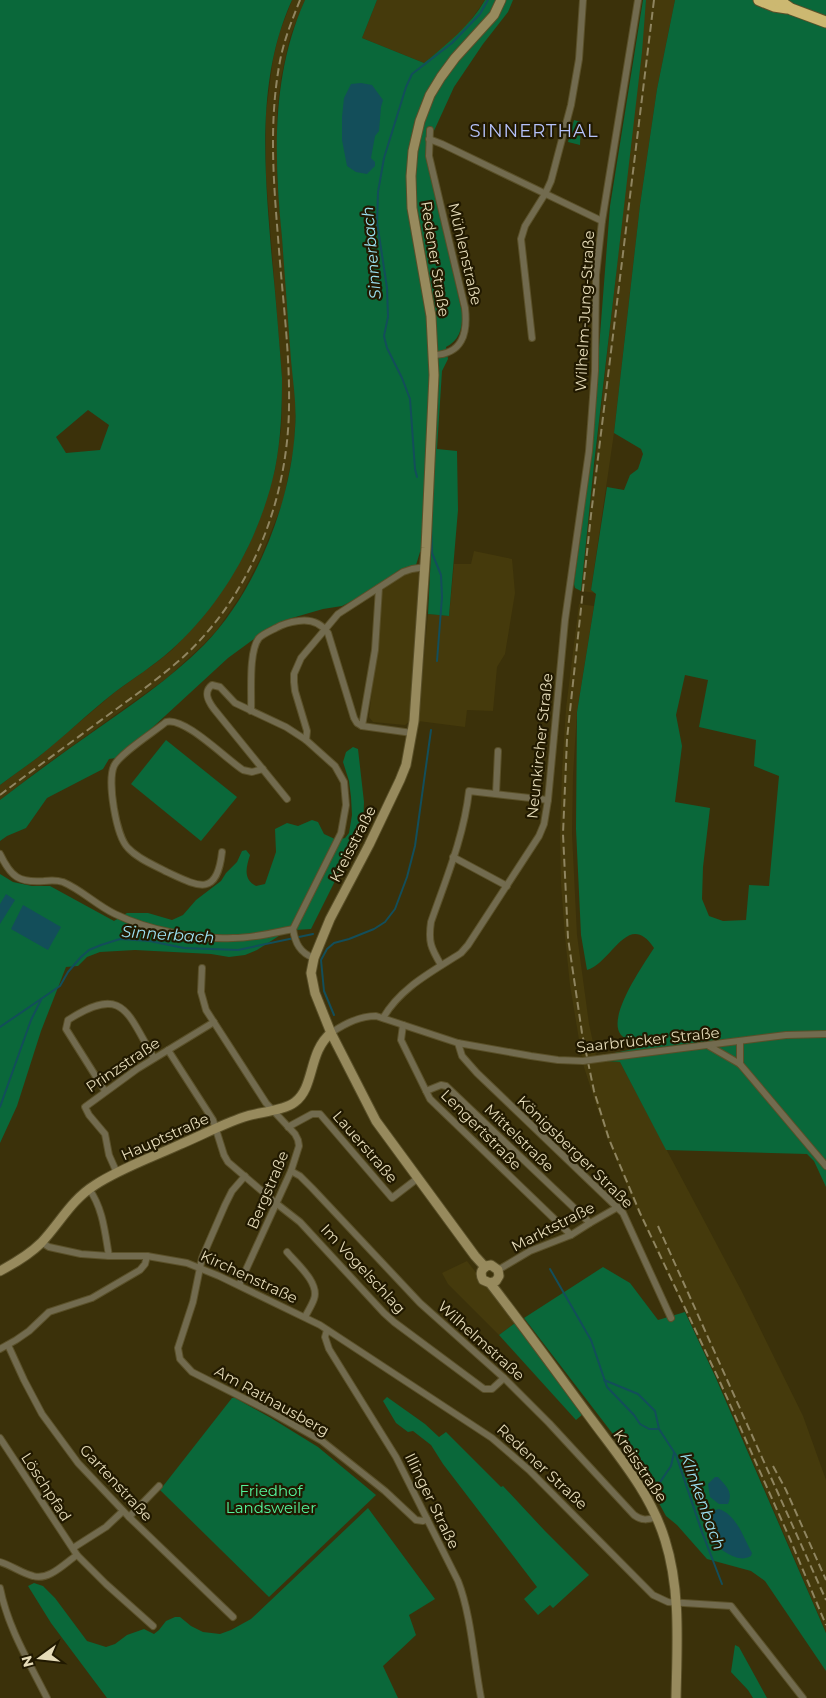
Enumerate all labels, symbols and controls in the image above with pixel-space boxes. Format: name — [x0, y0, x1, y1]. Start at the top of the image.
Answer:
district label: SINNERTHAL — [469, 120, 599, 142]
street label: Redener Straße — [417, 200, 454, 318]
street label: Mühlenstraße — [444, 201, 487, 307]
water label: Sinnerbach — [358, 206, 385, 300]
street label: Wilhelm-Jung-Straße — [571, 230, 598, 392]
street label: Neunkircher Straße — [522, 672, 557, 820]
street label: Kreisstraße — [325, 802, 380, 885]
water label: Sinnerbach — [121, 922, 215, 947]
street label: Saarbrücker Straße — [575, 1023, 720, 1056]
street label: Prinzstraße — [82, 1033, 163, 1096]
street label: Lengertstraße — [437, 1085, 526, 1174]
street label: Königsberger Straße — [513, 1091, 638, 1212]
street label: Mittelstraße — [480, 1100, 558, 1176]
street label: Lauerstraße — [329, 1107, 402, 1187]
street label: Hauptstraße — [118, 1109, 212, 1164]
street label: Bergstraße — [243, 1148, 293, 1232]
street label: Marktstraße — [508, 1197, 598, 1256]
street label: Im Vogelschlag — [317, 1220, 410, 1317]
street label: Kirchenstraße — [198, 1246, 301, 1307]
street label: Wilhelmstraße — [434, 1297, 529, 1385]
street label: Am Rathausberg — [212, 1361, 333, 1440]
street label: Redener Straße — [493, 1420, 592, 1513]
street label: Kreisstraße — [609, 1426, 672, 1506]
street label: Gartenstraße — [76, 1440, 157, 1525]
street label: Löschpfad — [17, 1449, 76, 1525]
street label: Illinger Straße — [401, 1450, 464, 1552]
water label: Klinkenbach — [676, 1450, 729, 1552]
park label: Friedhof Landsweiler — [226, 1481, 316, 1517]
north arrow — [15, 1633, 65, 1683]
text: N — [17, 1654, 38, 1669]

